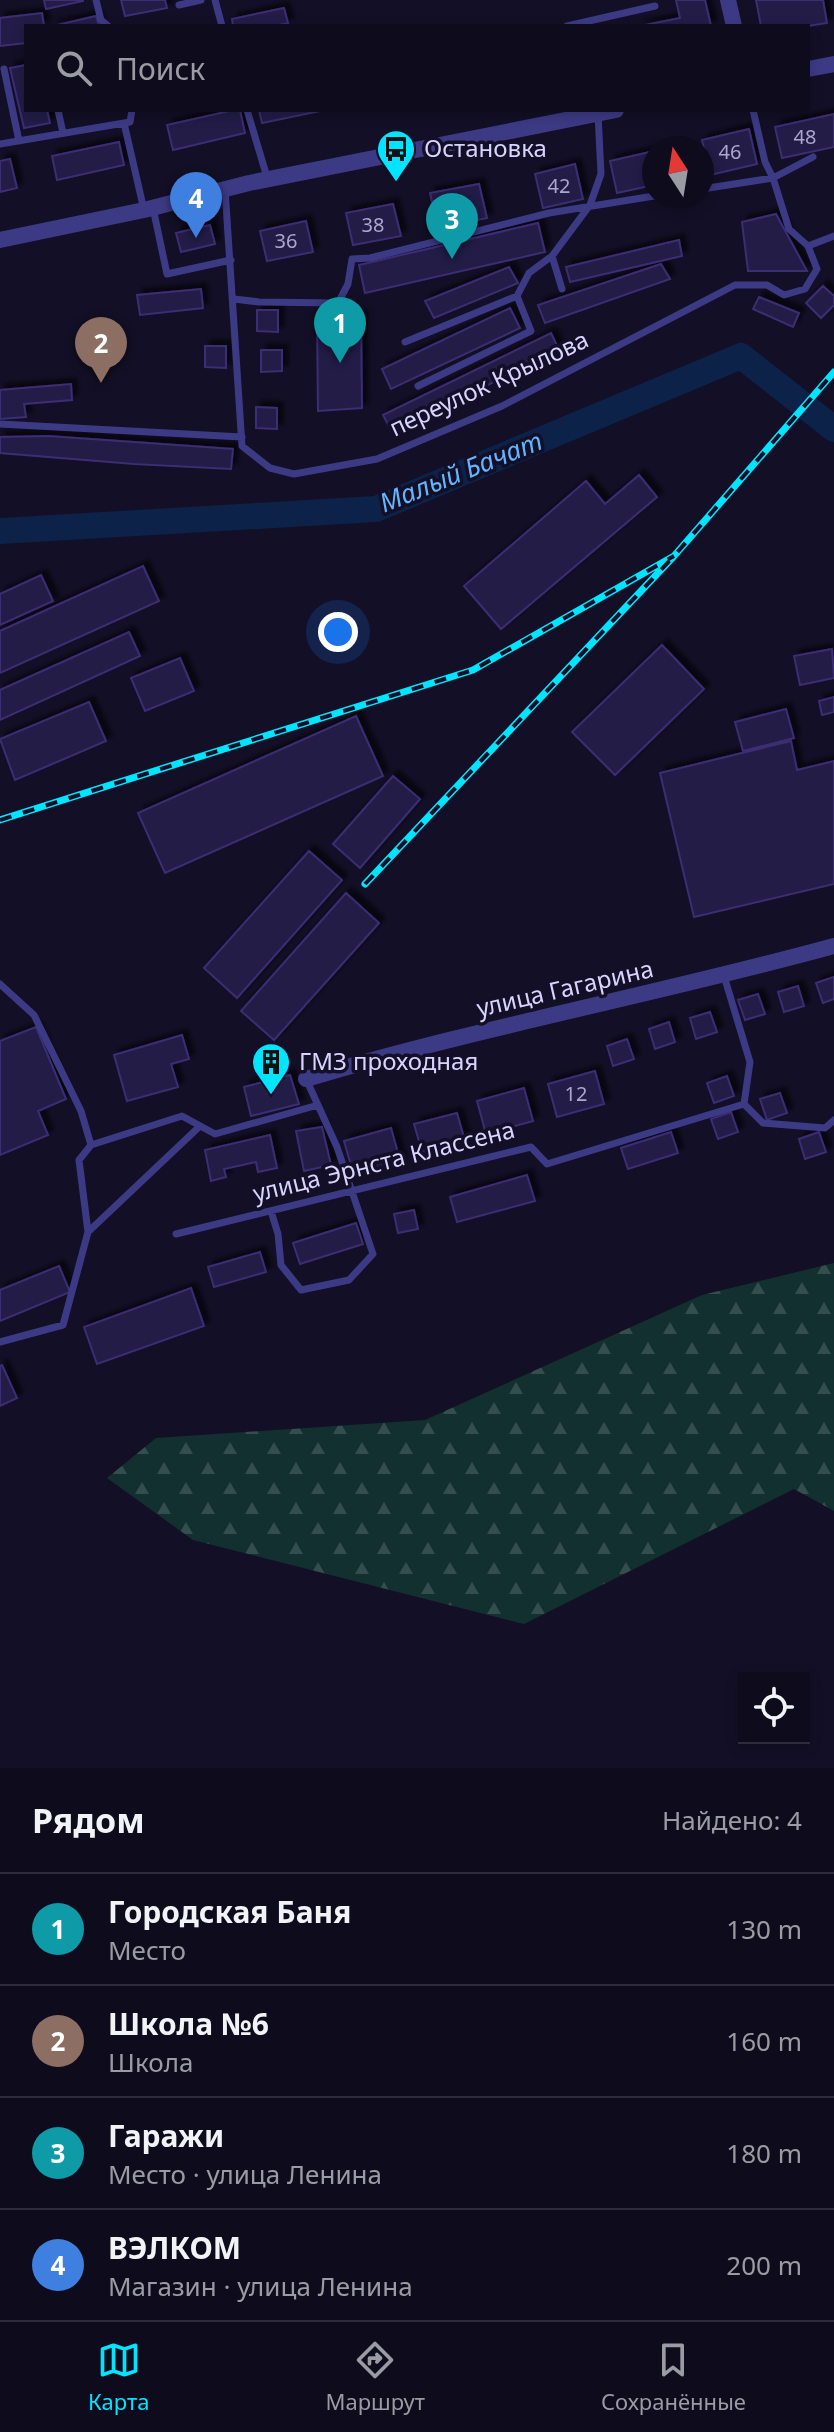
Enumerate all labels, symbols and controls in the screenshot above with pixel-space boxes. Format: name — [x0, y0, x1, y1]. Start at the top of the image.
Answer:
search box — [24, 24, 810, 112]
icon: search — [52, 46, 96, 90]
text: Поиск — [116, 48, 205, 89]
house number: 48 — [794, 123, 816, 150]
bus stop icon: Остановка — [375, 128, 417, 183]
place label: Остановка — [424, 131, 547, 164]
north arrow — [642, 136, 714, 208]
house number: 46 — [719, 138, 741, 165]
pin: 4 — [170, 172, 222, 238]
house number: 42 — [548, 172, 570, 199]
pin: 3 — [426, 193, 478, 259]
house number: 38 — [362, 211, 384, 238]
house number: 36 — [275, 227, 297, 254]
pin: 1 — [314, 297, 366, 363]
pin: 2 — [75, 317, 127, 383]
street label: переулок Крылова — [383, 322, 593, 443]
water label: Малый Бачат — [374, 422, 547, 520]
your location — [318, 612, 358, 652]
street label: улица Гагарина — [473, 951, 656, 1024]
building icon: ГМЗ проходная — [250, 1041, 292, 1096]
place label: ГМЗ проходная — [299, 1044, 478, 1077]
house number: 12 — [565, 1080, 587, 1107]
street label: улица Эрнста Классена — [249, 1112, 518, 1209]
map controls — [738, 1672, 810, 1744]
button: locate — [738, 1672, 810, 1744]
text: Рядом — [32, 1797, 145, 1843]
text: Найдено: 4 — [662, 1802, 802, 1838]
text: Городская Баня — [108, 1891, 351, 1932]
text: 1 — [51, 1911, 65, 1947]
text: 130 m — [726, 1911, 802, 1947]
text: Место — [108, 1932, 186, 1968]
text: Школа №6 — [108, 2003, 269, 2044]
text: 2 — [51, 2023, 65, 2059]
text: 160 m — [726, 2023, 802, 2059]
text: Школа — [108, 2044, 193, 2080]
text: Гаражи — [108, 2115, 224, 2156]
text: 3 — [51, 2135, 65, 2171]
text: 180 m — [726, 2135, 802, 2171]
text: Место · улица Ленина — [108, 2156, 382, 2192]
text: ВЭЛКОМ — [108, 2227, 241, 2268]
text: 4 — [51, 2247, 65, 2283]
text: 200 m — [726, 2247, 802, 2283]
text: Магазин · улица Ленина — [108, 2268, 413, 2304]
tab: Карта — [88, 2338, 149, 2416]
tab: Маршрут — [325, 2338, 425, 2416]
tab: Сохранённые — [601, 2338, 746, 2416]

